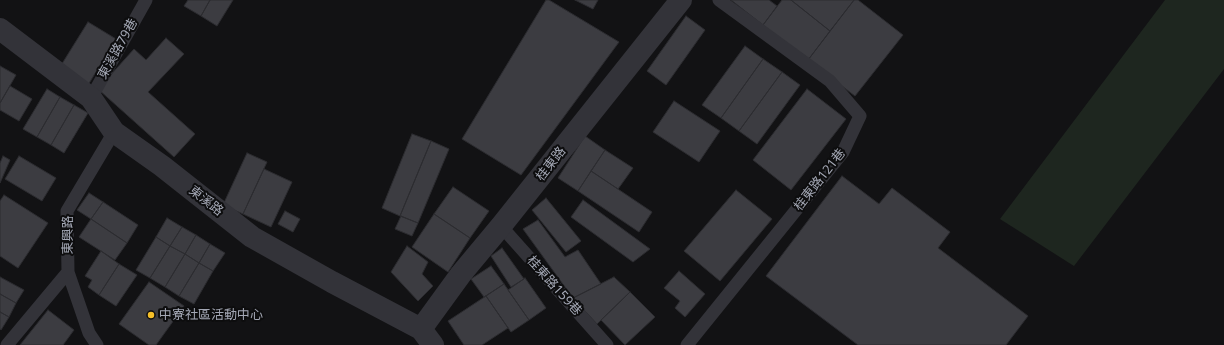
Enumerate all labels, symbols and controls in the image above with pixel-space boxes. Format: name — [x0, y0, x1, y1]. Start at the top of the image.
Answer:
street label: 東溪路79巷 — [95, 16, 141, 82]
street label: 桂東路 — [533, 144, 569, 184]
street label: 桂東路121巷 — [791, 146, 849, 214]
street label: 東溪路 — [186, 183, 226, 219]
street label: 東興路 — [60, 216, 76, 254]
street label: 桂東路159巷 — [523, 253, 585, 319]
place label: 中寮社區活動中心 — [159, 307, 263, 323]
marker: 中寮社區活動中心 — [146, 310, 156, 320]

